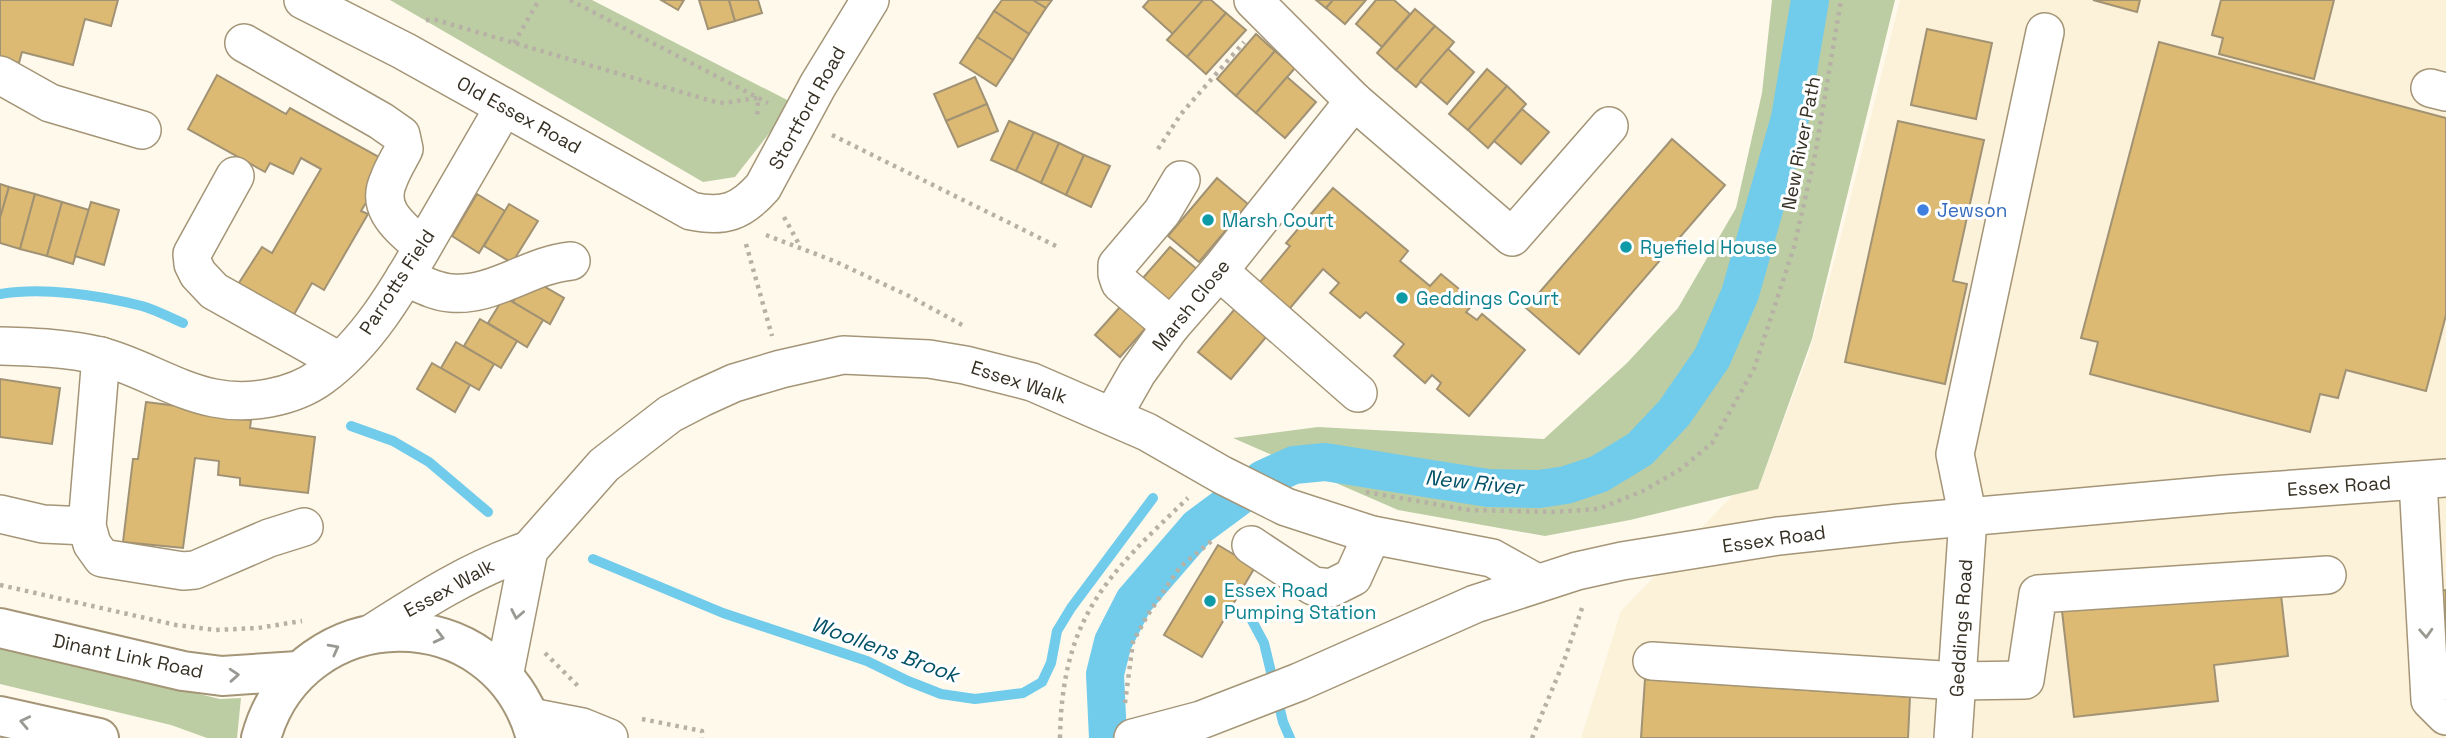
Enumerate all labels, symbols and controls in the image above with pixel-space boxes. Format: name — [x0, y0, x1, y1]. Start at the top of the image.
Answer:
street label: Stortford Road — [763, 42, 851, 174]
street label: Old Essex Road — [452, 70, 586, 160]
street label: New River Path — [1776, 74, 1826, 212]
place label: Jewson — [1937, 198, 2007, 223]
marker: Jewson — [1915, 202, 1931, 218]
place label: Marsh Court — [1222, 208, 1334, 233]
marker: Marsh Court — [1200, 212, 1216, 228]
street label: Parrotts Field — [354, 225, 440, 339]
place label: Ryefield House — [1640, 235, 1777, 260]
marker: Ryefield House — [1618, 239, 1634, 255]
street label: Marsh Close — [1146, 254, 1236, 356]
place label: Geddings Court — [1416, 286, 1559, 311]
marker: Geddings Court — [1394, 290, 1410, 306]
street label: Essex Walk — [968, 355, 1070, 409]
water label: New River — [1424, 463, 1526, 501]
street label: Essex Road — [2286, 470, 2392, 502]
street label: Essex Road — [1721, 519, 1827, 559]
street label: Essex Walk — [399, 553, 499, 623]
street label: Geddings Road — [1944, 558, 1978, 698]
place label: Essex Road Pumping Station — [1224, 578, 1376, 625]
marker: Essex Road Pumping Station — [1202, 593, 1218, 609]
one-way arrow — [510, 608, 525, 620]
water label: Woollens Brook — [808, 610, 965, 689]
street label: Dinant Link Road — [50, 628, 206, 684]
one-way arrow — [2419, 628, 2434, 639]
one-way arrow — [433, 629, 445, 643]
one-way arrow — [326, 643, 339, 657]
one-way arrow — [229, 668, 240, 683]
one-way arrow — [19, 715, 31, 730]

